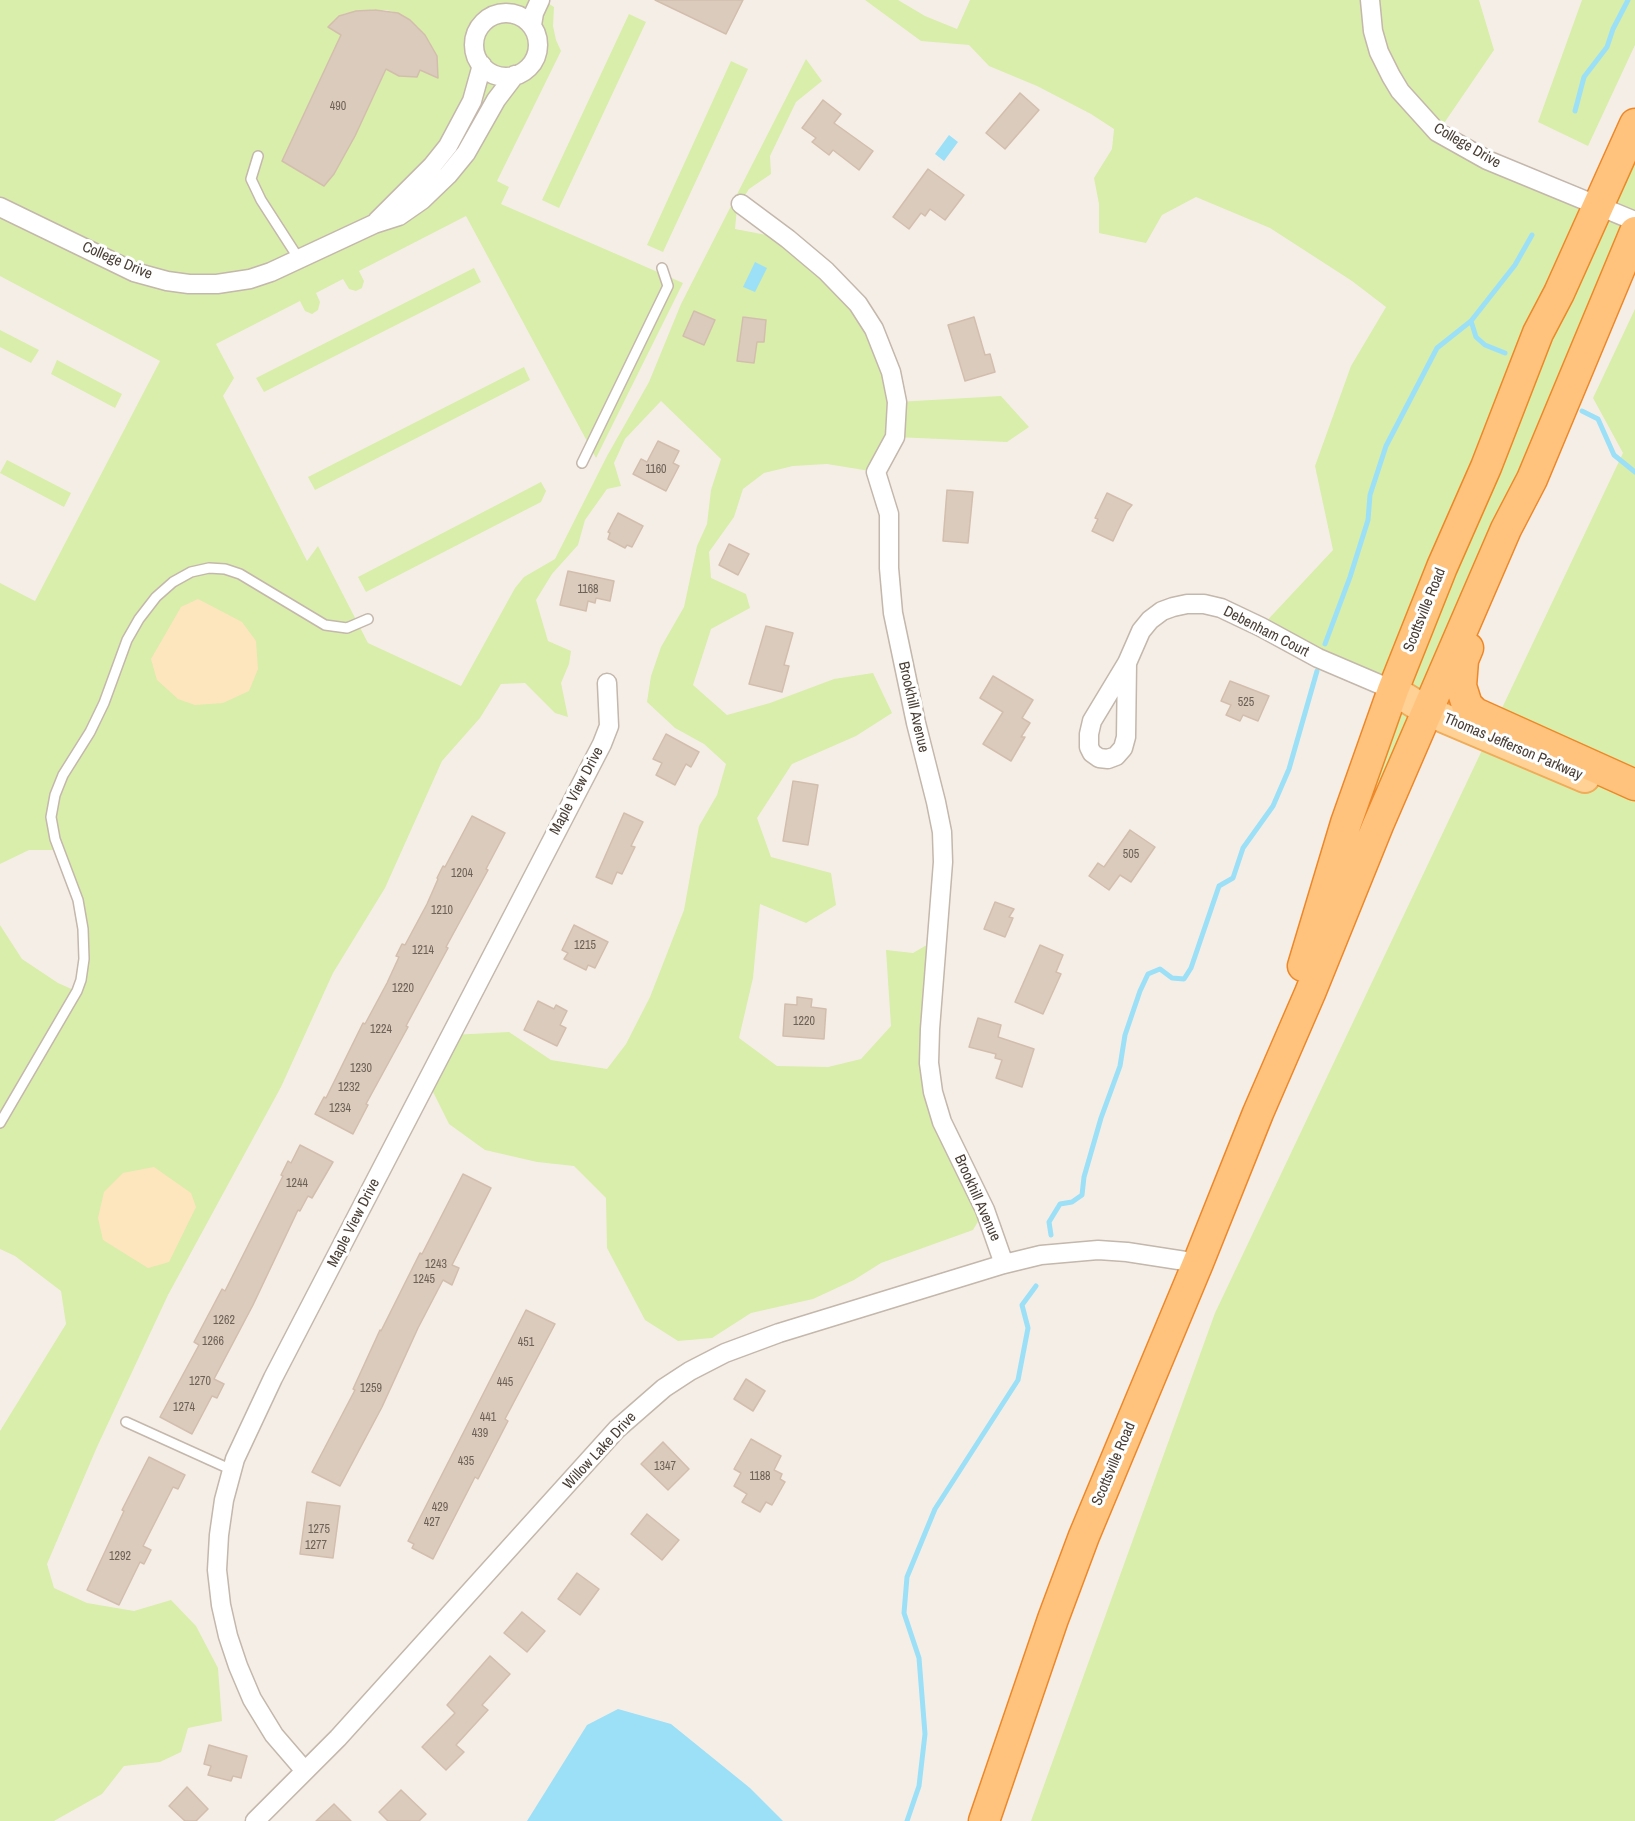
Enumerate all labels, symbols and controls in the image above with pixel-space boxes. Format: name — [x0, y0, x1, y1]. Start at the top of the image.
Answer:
house number: 490 — [330, 100, 346, 114]
street label: College Drive — [1430, 120, 1504, 172]
street label: College Drive — [79, 238, 155, 284]
house number: 1160 — [645, 463, 667, 477]
street label: Scottsville Road — [1400, 565, 1450, 655]
house number: 1168 — [577, 583, 599, 597]
street label: Debenham Court — [1220, 603, 1312, 661]
street label: Brookhill Avenue — [894, 660, 932, 754]
house number: 525 — [1238, 696, 1254, 710]
street label: Thomas Jefferson Parkway — [1441, 710, 1585, 784]
street label: Maple View Drive — [546, 744, 608, 838]
house number: 505 — [1123, 848, 1139, 862]
house number: 1204 — [451, 867, 473, 881]
house number: 1210 — [431, 904, 453, 918]
house number: 1215 — [574, 939, 596, 953]
house number: 1214 — [412, 944, 434, 958]
house number: 1220 — [392, 982, 414, 996]
house number: 1220 — [793, 1015, 815, 1029]
house number: 1224 — [370, 1023, 392, 1037]
house number: 1230 — [350, 1062, 372, 1076]
house number: 1232 — [338, 1081, 360, 1095]
house number: 1234 — [329, 1102, 351, 1116]
street label: Brookhill Avenue — [950, 1152, 1004, 1244]
street label: Maple View Drive — [324, 1176, 384, 1270]
house number: 1244 — [286, 1177, 308, 1191]
house number: 1243 — [425, 1258, 447, 1272]
house number: 1245 — [413, 1273, 435, 1287]
house number: 1262 — [213, 1314, 235, 1328]
house number: 1266 — [202, 1335, 224, 1349]
house number: 451 — [518, 1336, 534, 1350]
house number: 1270 — [189, 1375, 211, 1389]
house number: 445 — [497, 1376, 513, 1390]
house number: 1259 — [360, 1382, 382, 1396]
house number: 1274 — [173, 1401, 195, 1415]
street label: Willow Lake Drive — [560, 1409, 640, 1493]
house number: 441 — [480, 1411, 496, 1425]
street label: Scottsville Road — [1088, 1420, 1140, 1508]
house number: 439 — [472, 1427, 488, 1441]
house number: 435 — [458, 1455, 474, 1469]
house number: 1347 — [654, 1460, 676, 1474]
house number: 1188 — [749, 1470, 771, 1484]
house number: 429 — [432, 1501, 448, 1515]
house number: 427 — [424, 1516, 440, 1530]
house number: 1275 — [308, 1523, 330, 1537]
house number: 1277 — [305, 1539, 327, 1553]
house number: 1292 — [109, 1550, 131, 1564]

